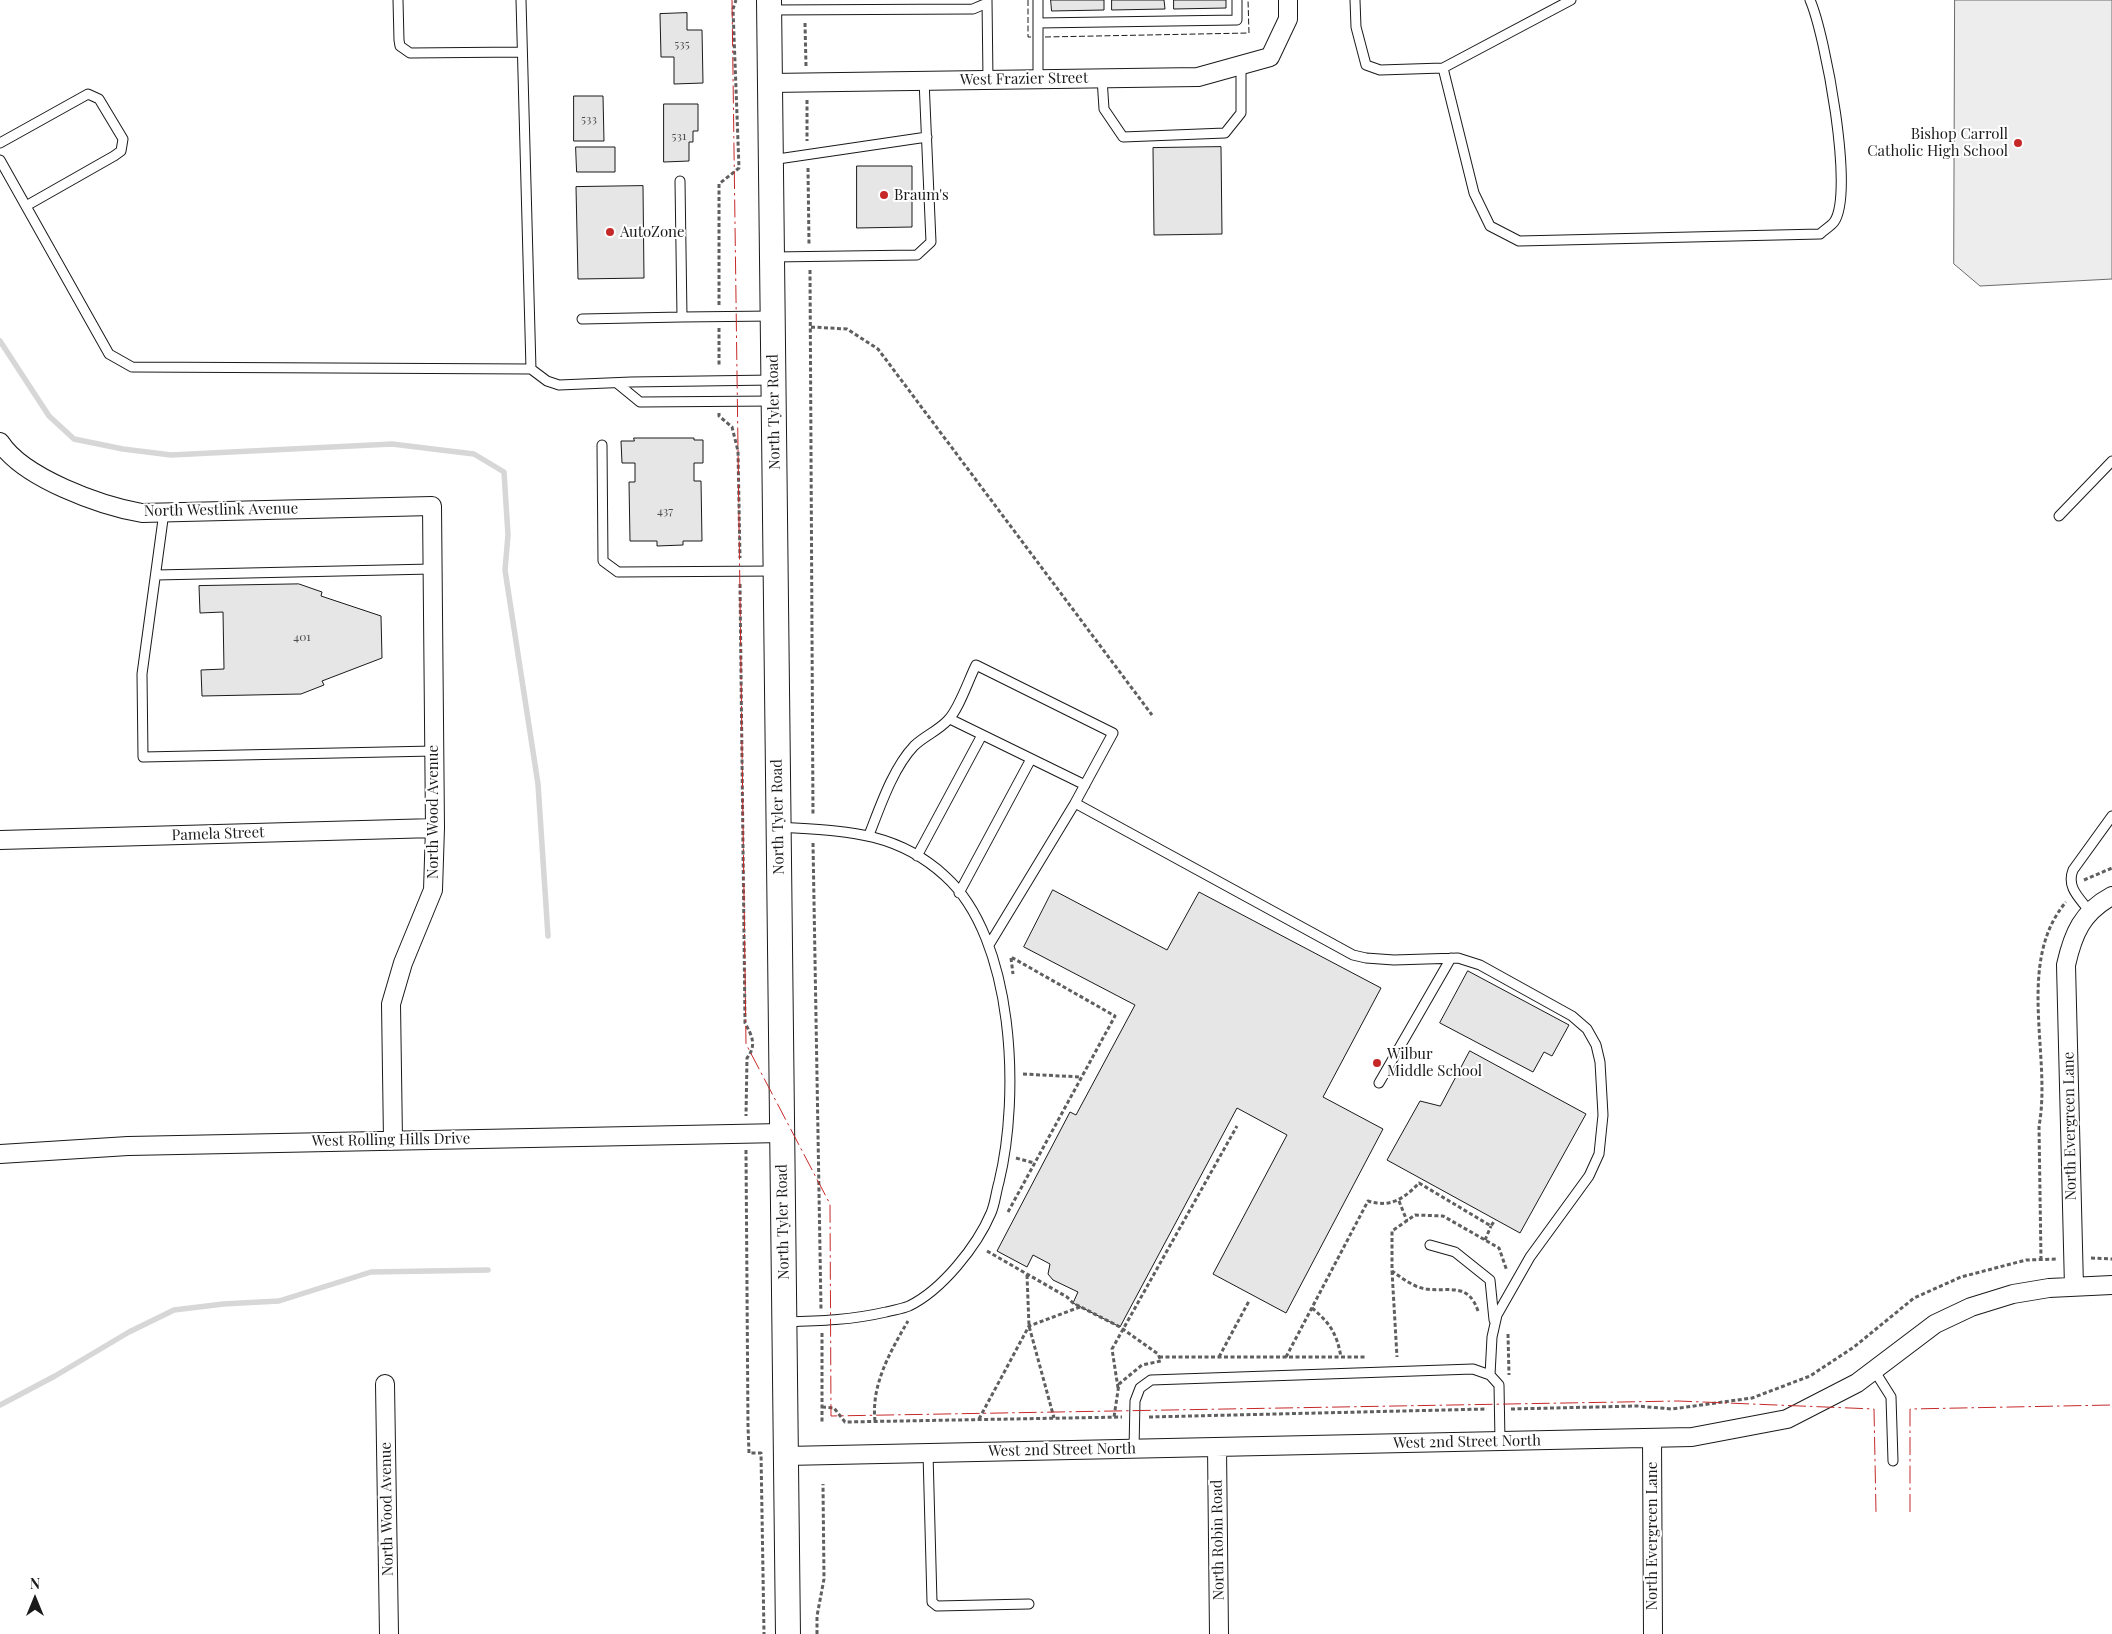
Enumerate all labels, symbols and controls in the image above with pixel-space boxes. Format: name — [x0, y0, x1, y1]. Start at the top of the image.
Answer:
house number: 535 — [674, 37, 690, 51]
street label: West Frazier Street — [960, 69, 1088, 89]
house number: 533 — [581, 112, 597, 126]
place label: Bishop Carroll Catholic High School — [1867, 125, 2008, 160]
house number: 531 — [672, 129, 686, 143]
marker: Bishop Carroll Catholic High School — [2012, 137, 2024, 149]
place label: Braum's — [894, 186, 949, 204]
marker: Braum's — [878, 189, 890, 201]
place label: AutoZone — [620, 223, 685, 241]
marker: AutoZone — [604, 226, 616, 238]
street label: North Tyler Road — [764, 354, 784, 470]
street label: North Westlink Avenue — [144, 500, 298, 520]
house number: 437 — [657, 504, 673, 518]
house number: 401 — [293, 630, 311, 644]
street label: North Wood Avenue — [424, 745, 442, 879]
street label: North Tyler Road — [768, 759, 788, 875]
street label: Pamela Street — [171, 823, 265, 845]
place label: Wilbur Middle School — [1387, 1045, 1482, 1080]
street label: North Evergreen Lane — [2060, 1052, 2080, 1200]
marker: Wilbur Middle School — [1371, 1057, 1383, 1069]
street label: West Rolling Hills Drive — [312, 1130, 470, 1150]
street label: North Tyler Road — [773, 1164, 793, 1280]
street label: West 2nd Street North — [1393, 1432, 1541, 1452]
street label: West 2nd Street North — [988, 1440, 1136, 1460]
street label: North Wood Avenue — [377, 1442, 397, 1576]
street label: North Evergreen Lane — [1643, 1462, 1661, 1610]
street label: North Robin Road — [1208, 1480, 1228, 1600]
north arrow — [10, 1574, 60, 1624]
text: N — [30, 1574, 40, 1593]

